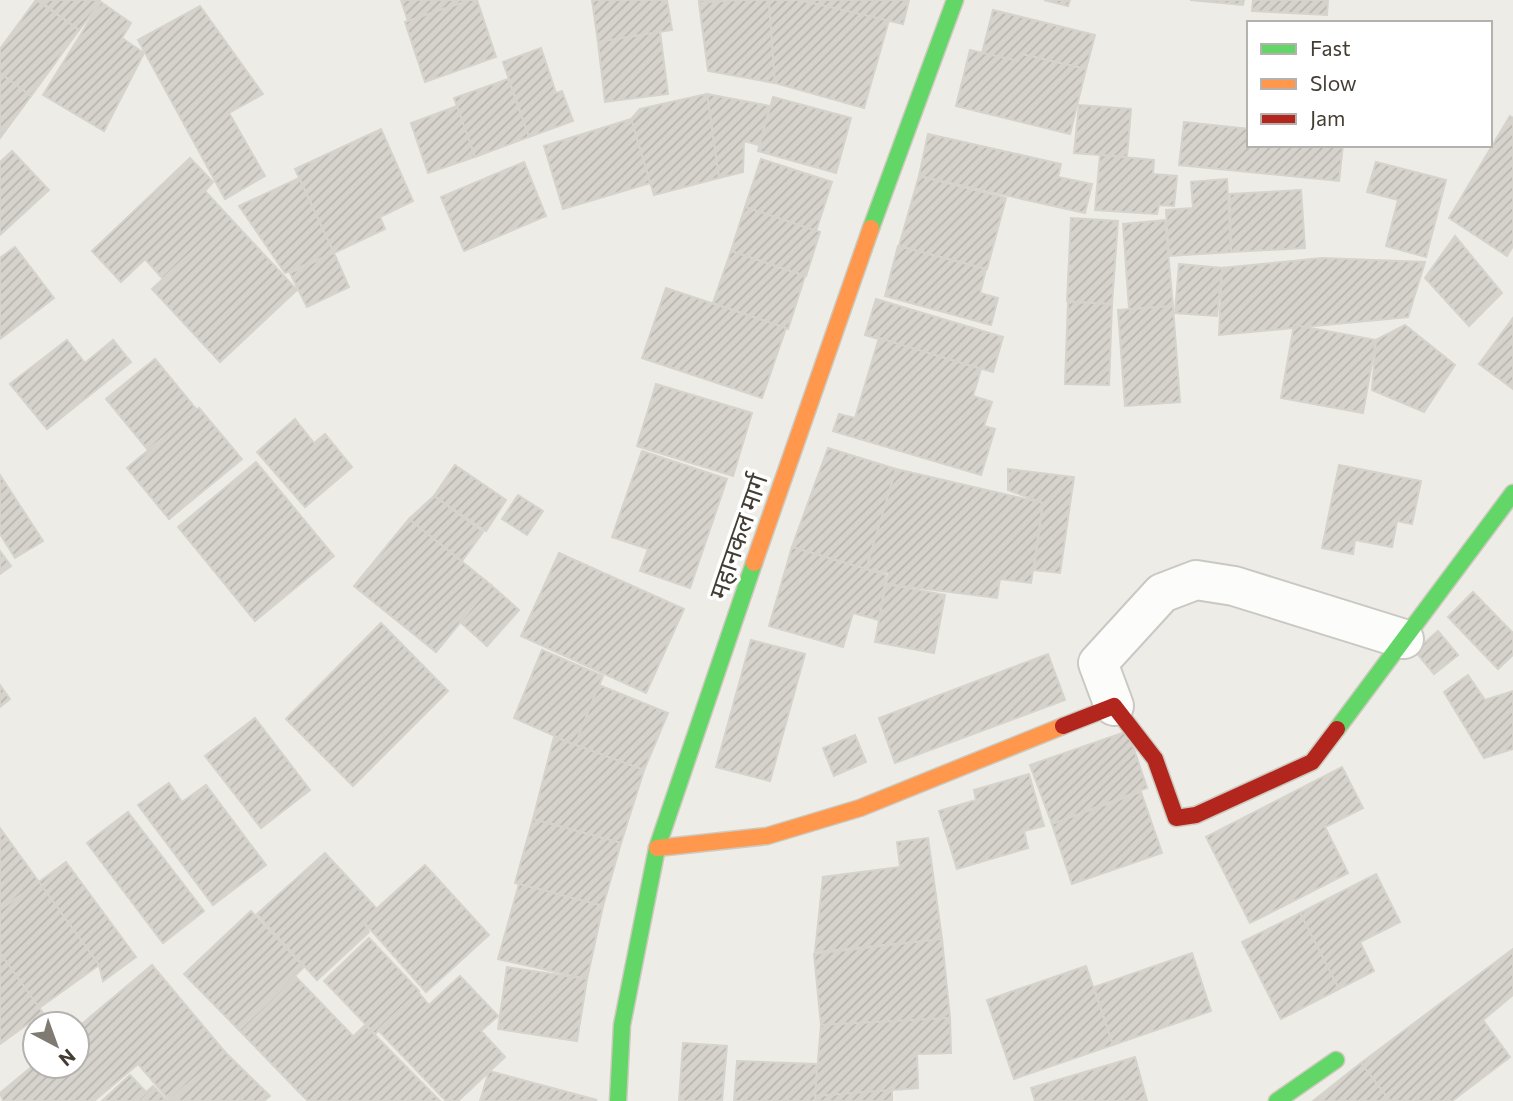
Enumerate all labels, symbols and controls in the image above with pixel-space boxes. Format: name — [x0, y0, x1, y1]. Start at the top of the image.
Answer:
legend — [1247, 21, 1492, 147]
text: Fast — [1310, 35, 1351, 60]
text: Slow — [1310, 70, 1357, 95]
text: Jam — [1310, 105, 1345, 130]
street label: महानकल मार्ग — [701, 469, 773, 603]
north arrow — [21, 1010, 91, 1080]
text: N — [55, 1045, 80, 1072]

